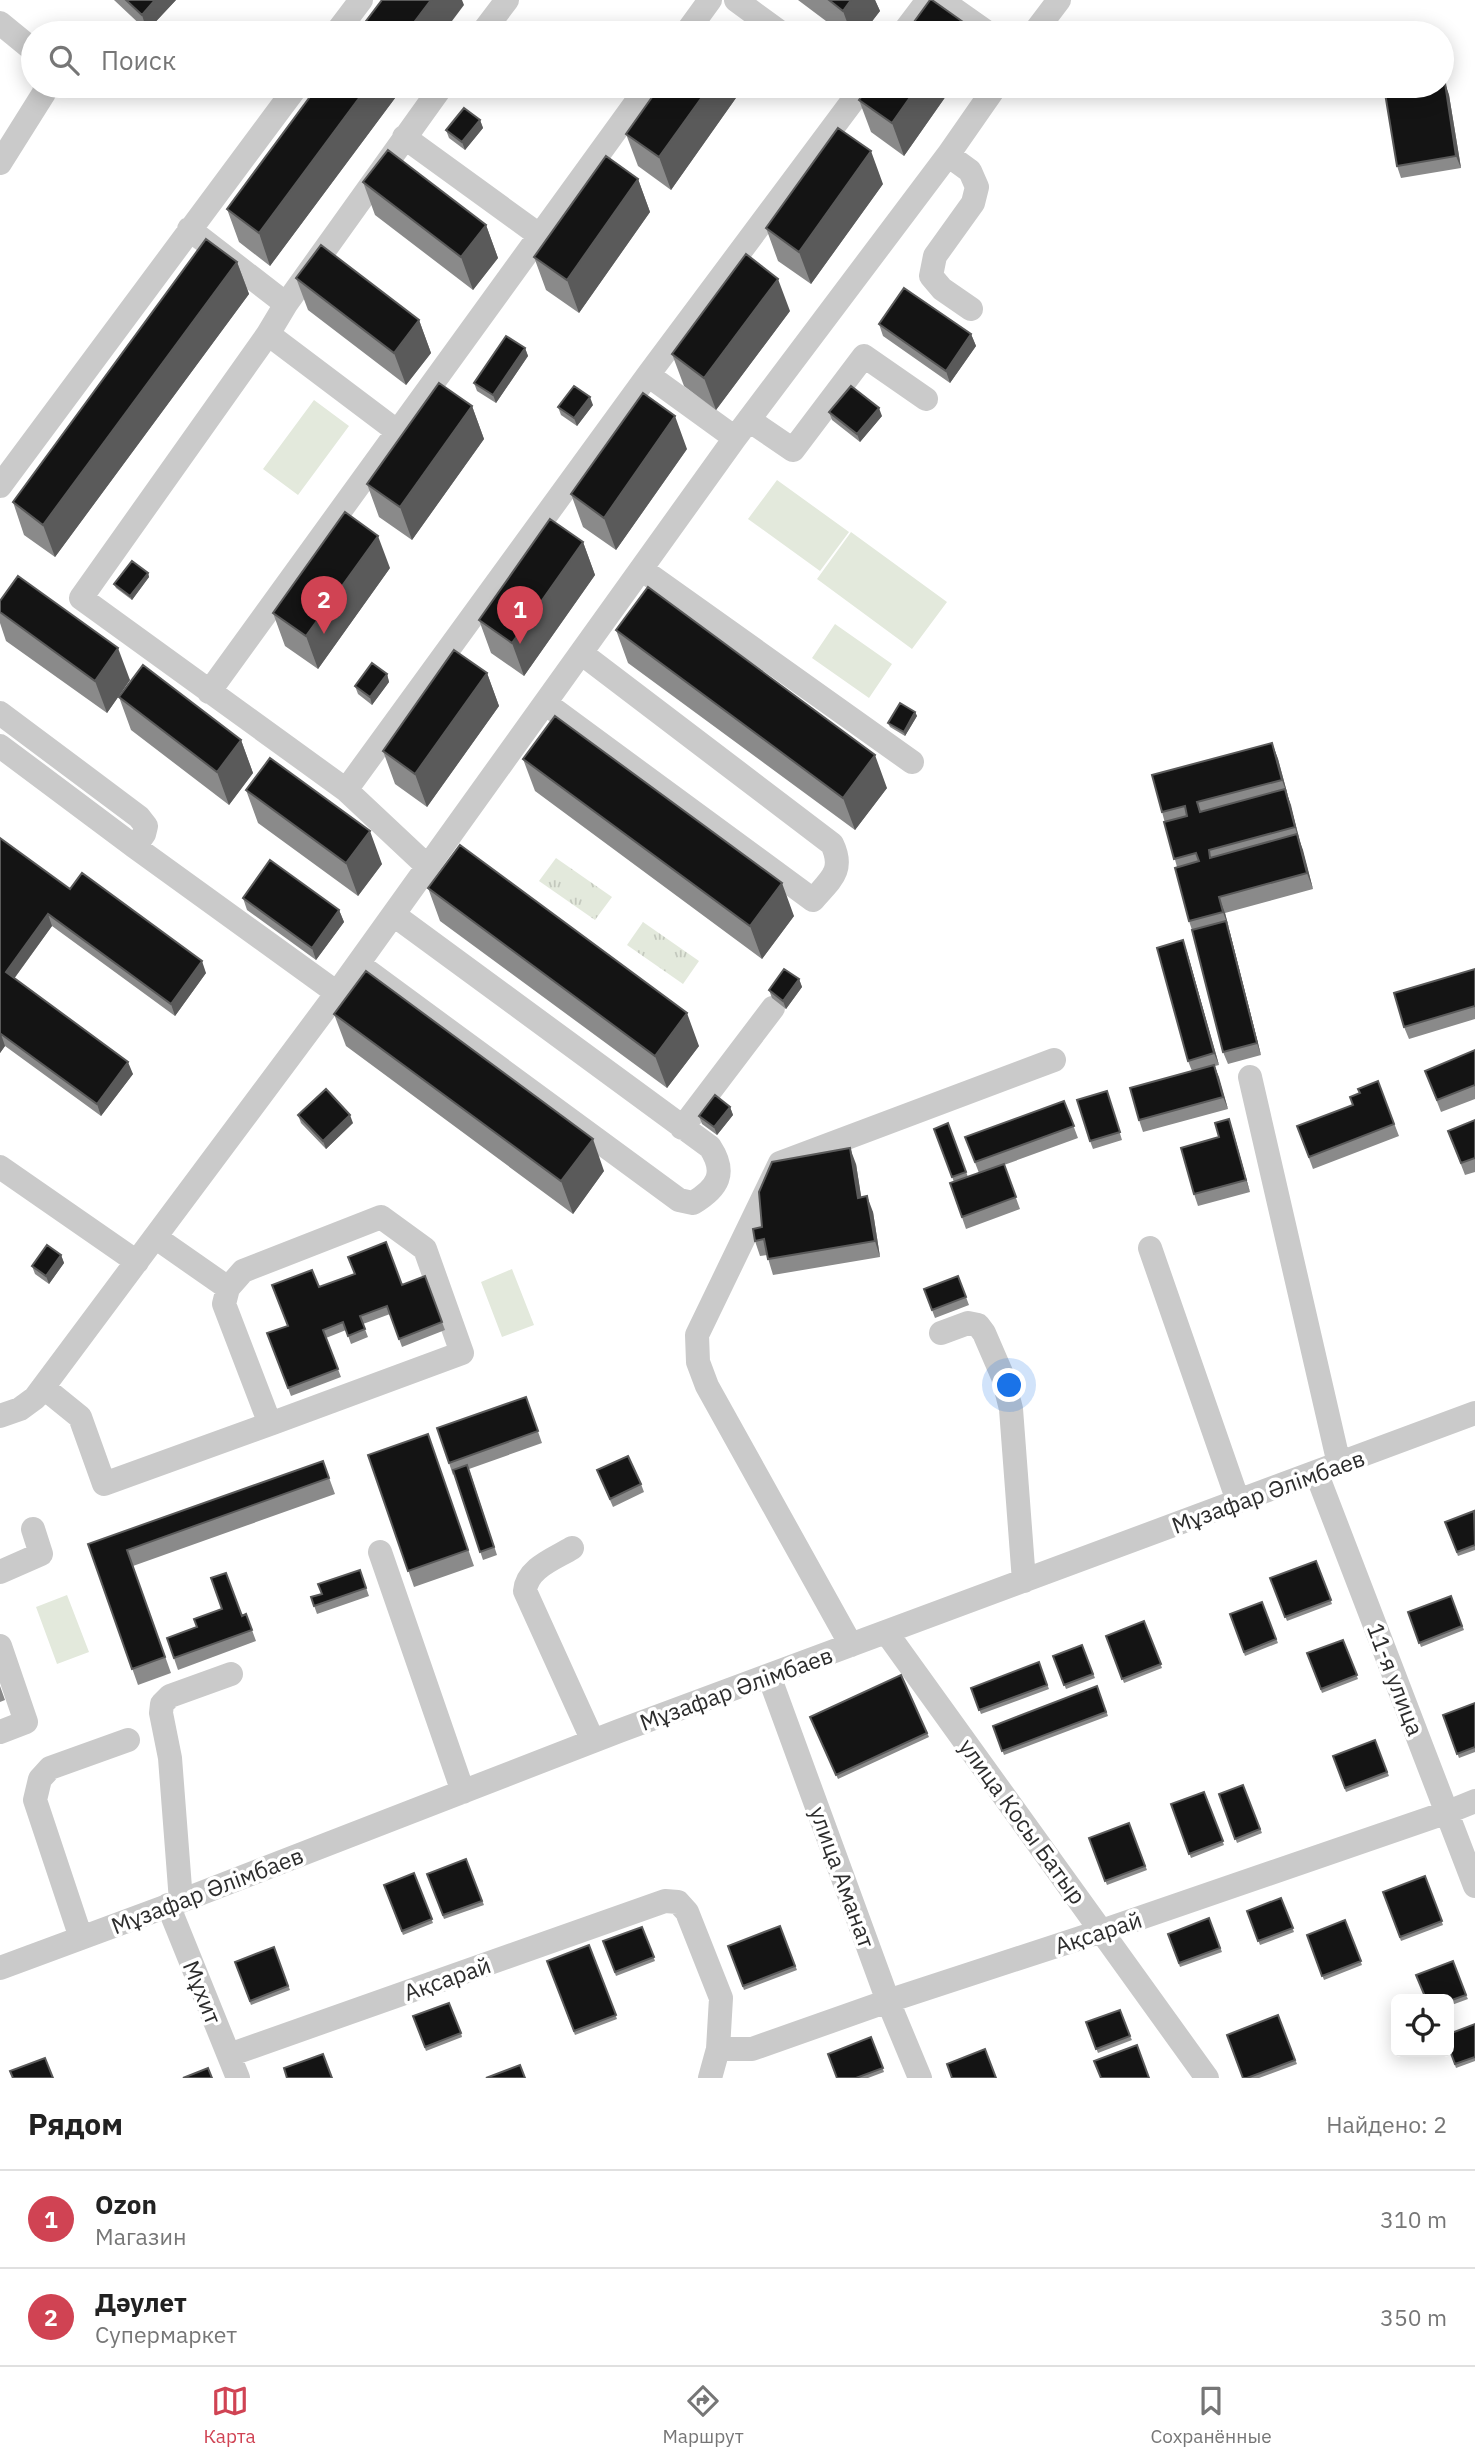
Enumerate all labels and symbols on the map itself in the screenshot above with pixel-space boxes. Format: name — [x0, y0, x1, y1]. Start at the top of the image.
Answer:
pin: 2 — [301, 576, 347, 634]
pin: 1 — [497, 586, 543, 644]
your location — [992, 1368, 1026, 1402]
street label: Мұзафар Әлімбаев — [1167, 1442, 1369, 1540]
street label: 11-я улица — [1361, 1618, 1431, 1740]
street label: Мұзафар Әлімбаев — [635, 1639, 837, 1737]
street label: улица Косы Батыр — [953, 1732, 1093, 1910]
street label: улица Аманат — [804, 1802, 883, 1952]
street label: Мұзафар Әлімбаев — [107, 1840, 307, 1940]
street label: Ақсарай — [1050, 1904, 1146, 1960]
street label: Ақсарай — [399, 1949, 495, 2007]
street label: Мұхит — [177, 1956, 229, 2028]

